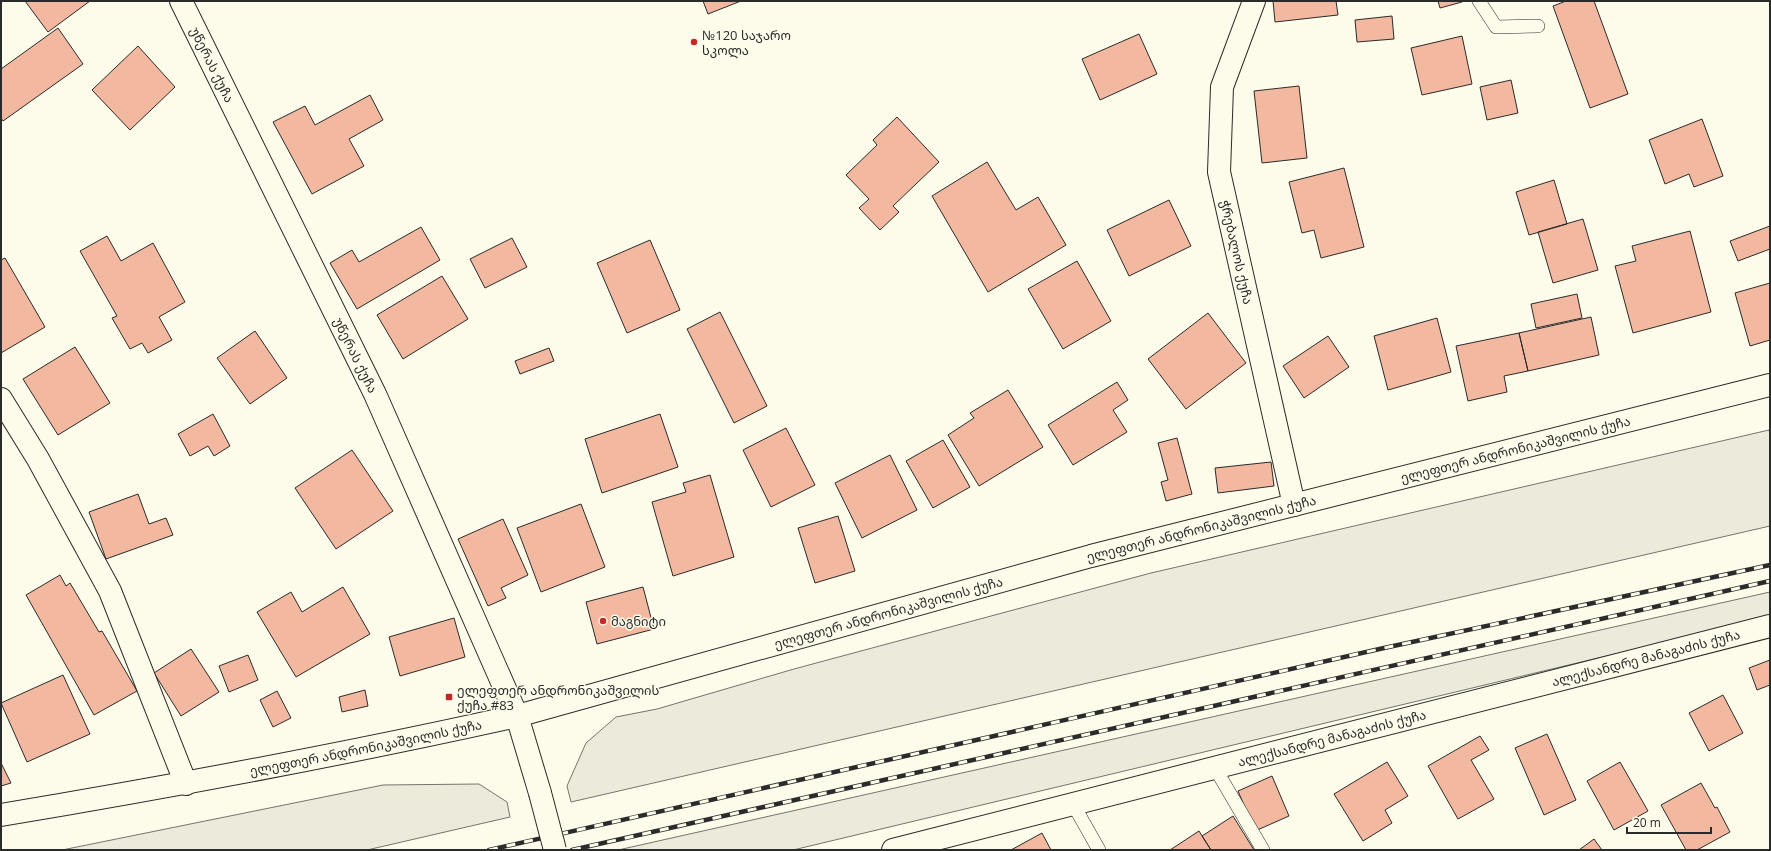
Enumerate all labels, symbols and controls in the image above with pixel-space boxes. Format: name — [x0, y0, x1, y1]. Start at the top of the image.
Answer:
street label: უწერას ქუჩა — [186, 24, 239, 106]
place label: №120 საჯარო სკოლა — [702, 26, 791, 59]
marker: №120 საჯარო სკოლა — [689, 37, 699, 47]
street label: ჭრებალოს ქუჩა — [1217, 198, 1258, 306]
street label: უწერას ქუჩა — [330, 314, 382, 396]
street label: ელეფთერ ანდრონიკაშვილის ქუჩა — [1399, 412, 1632, 487]
street label: ელეფთერ ანდრონიკაშვილის ქუჩა — [1084, 491, 1318, 566]
street label: ელეფთერ ანდრონიკაშვილის ქუჩა — [772, 572, 1005, 653]
place label: მაგნიტი — [611, 612, 666, 630]
marker: მაგნიტი — [598, 616, 608, 626]
street label: ალექსანდრე მანაგაძის ქუჩა — [1550, 625, 1742, 690]
place label: ელეფთერ ანდრონიკაშვილის ქუჩა #83 — [457, 681, 660, 714]
marker: ელეფთერ ანდრონიკაშვილის ქუჩა #83 — [444, 692, 454, 702]
street label: ალექსანდრე მანაგაძის ქუჩა — [1236, 705, 1428, 771]
street label: ელეფთერ ანდრონიკაშვილის ქუჩა — [248, 715, 483, 780]
scale bar — [1627, 809, 1711, 835]
text: 20 m — [1633, 814, 1661, 831]

